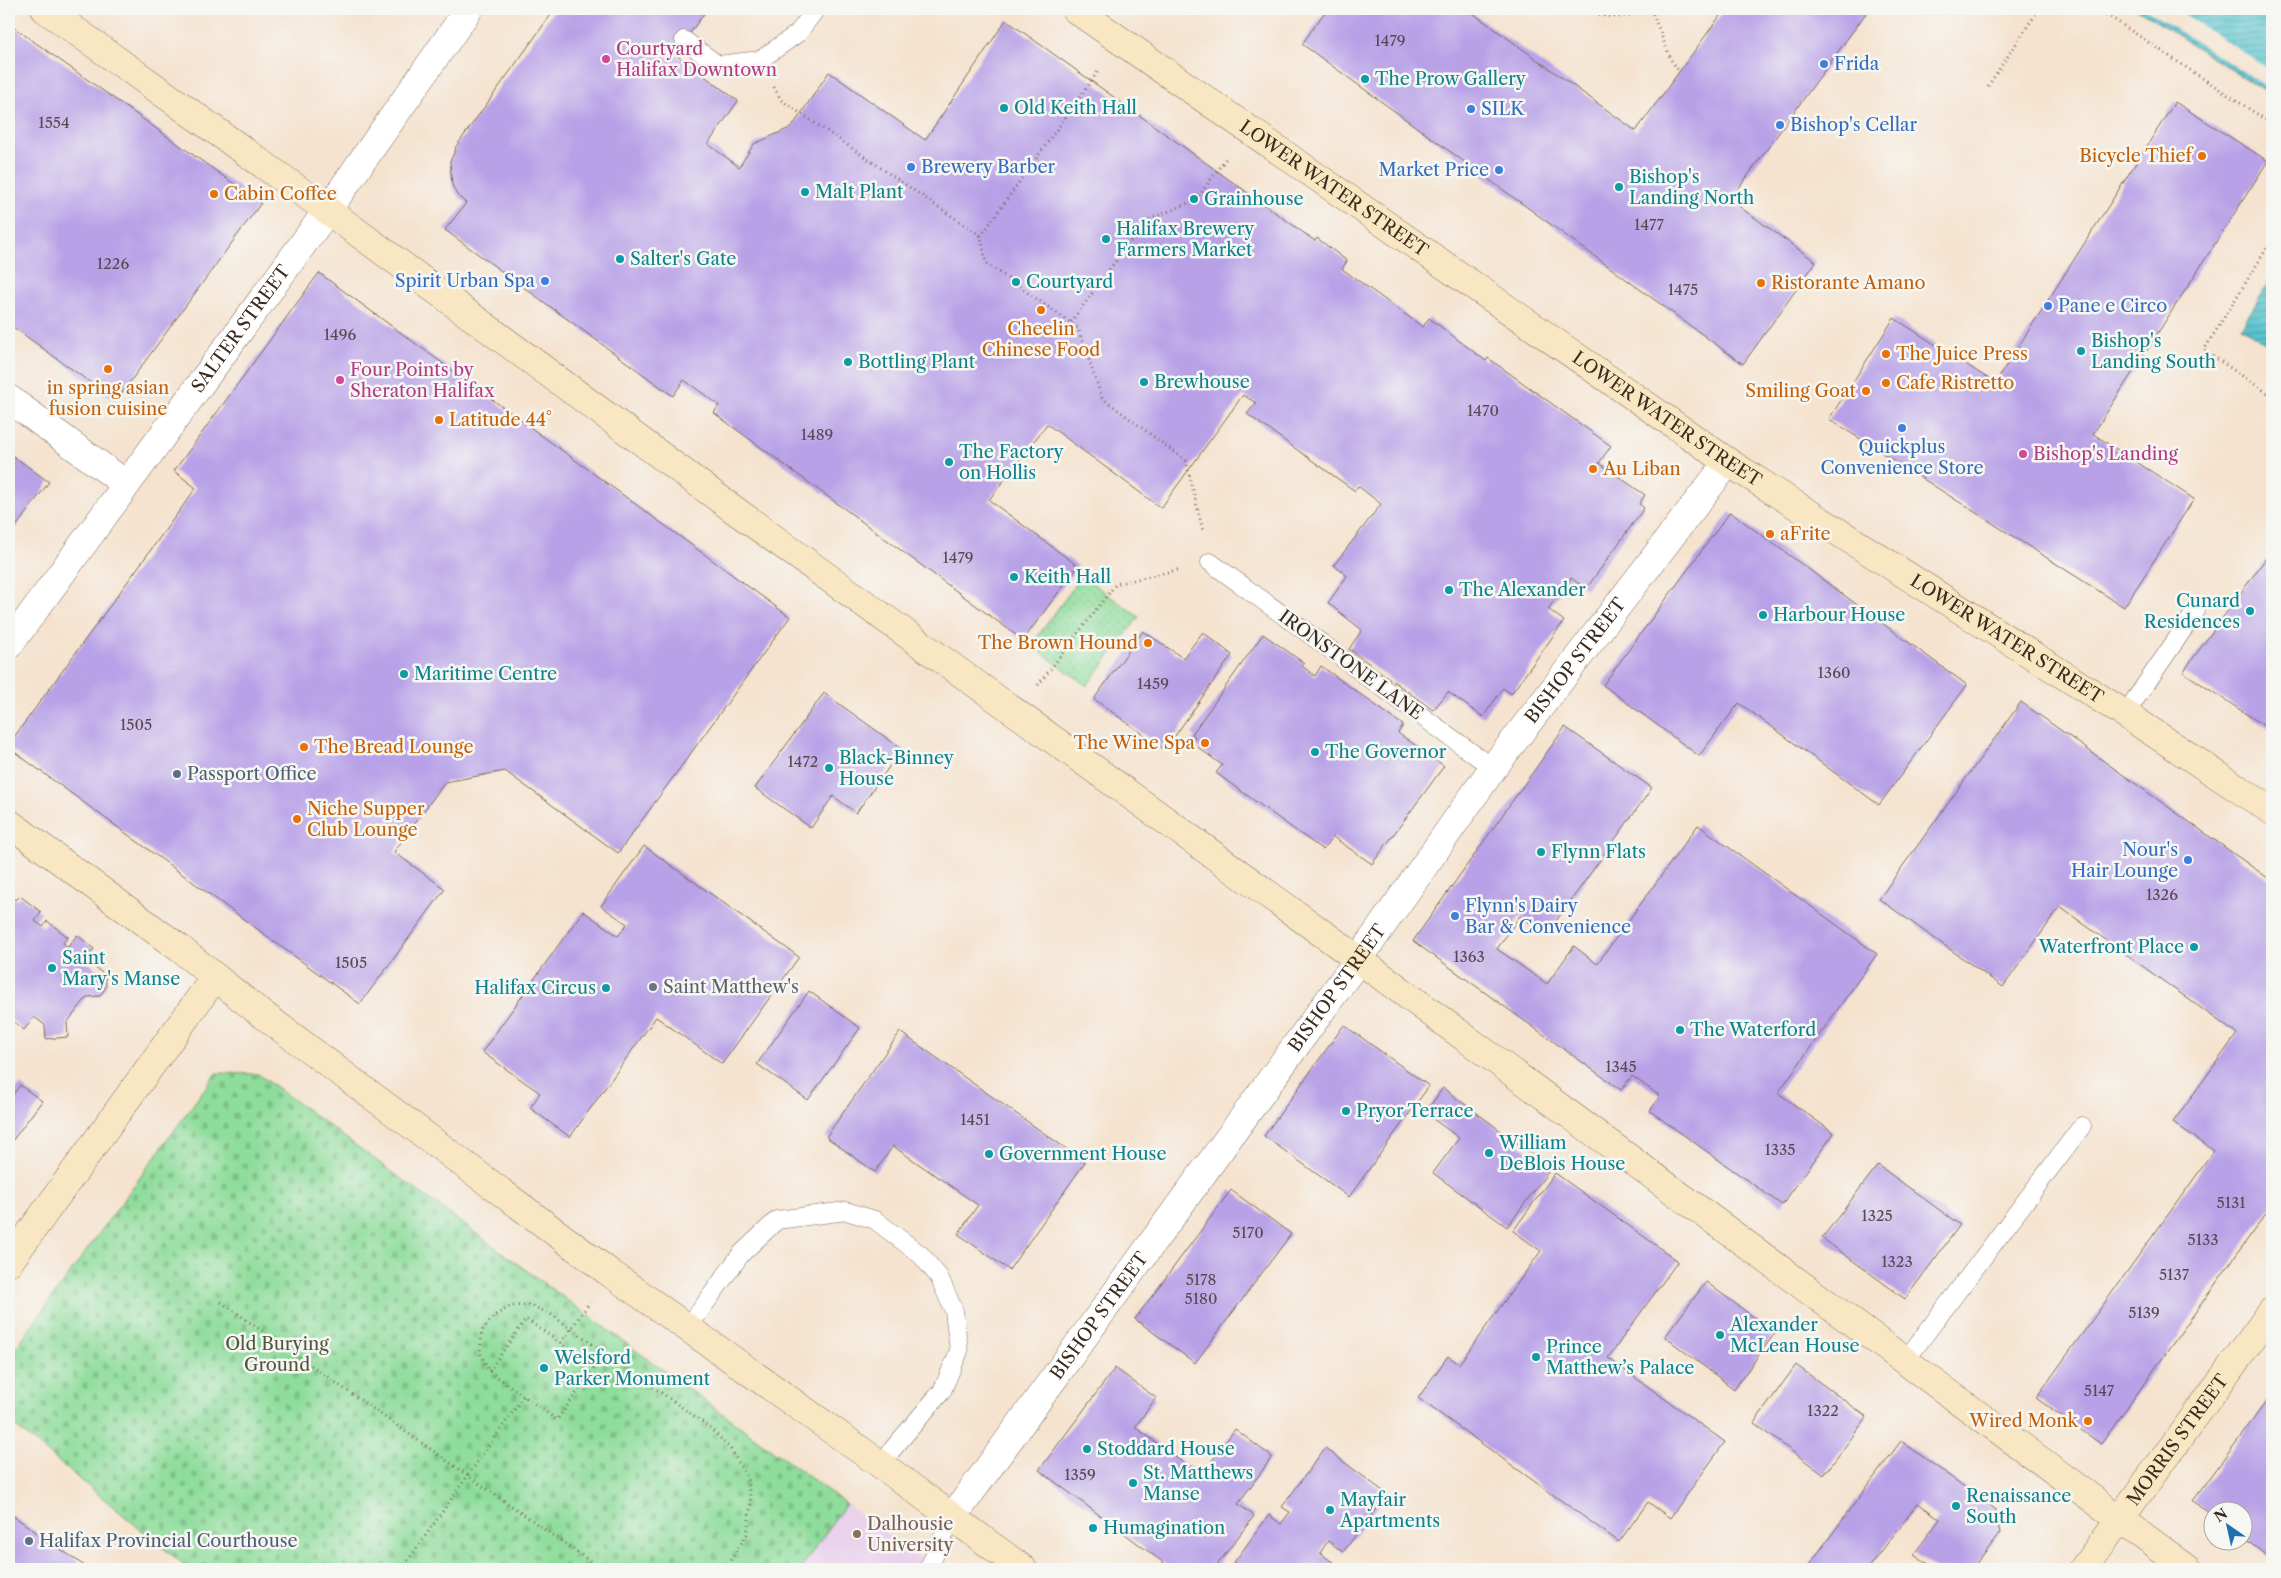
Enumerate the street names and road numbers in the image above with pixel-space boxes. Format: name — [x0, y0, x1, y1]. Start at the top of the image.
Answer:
street label: LOWER WATER STREET — [1235, 116, 1433, 262]
street label: SALTER STREET — [187, 260, 295, 397]
street label: LOWER WATER STREET — [1568, 346, 1766, 492]
street label: LOWER WATER STREET — [1906, 570, 2108, 709]
street label: BISHOP STREET — [1520, 593, 1631, 728]
street label: IRONSTONE LANE — [1275, 605, 1427, 725]
street label: BISHOP STREET — [1284, 920, 1391, 1056]
street label: BISHOP STREET — [1045, 1247, 1153, 1384]
street label: MORRIS STREET — [2122, 1370, 2233, 1510]

